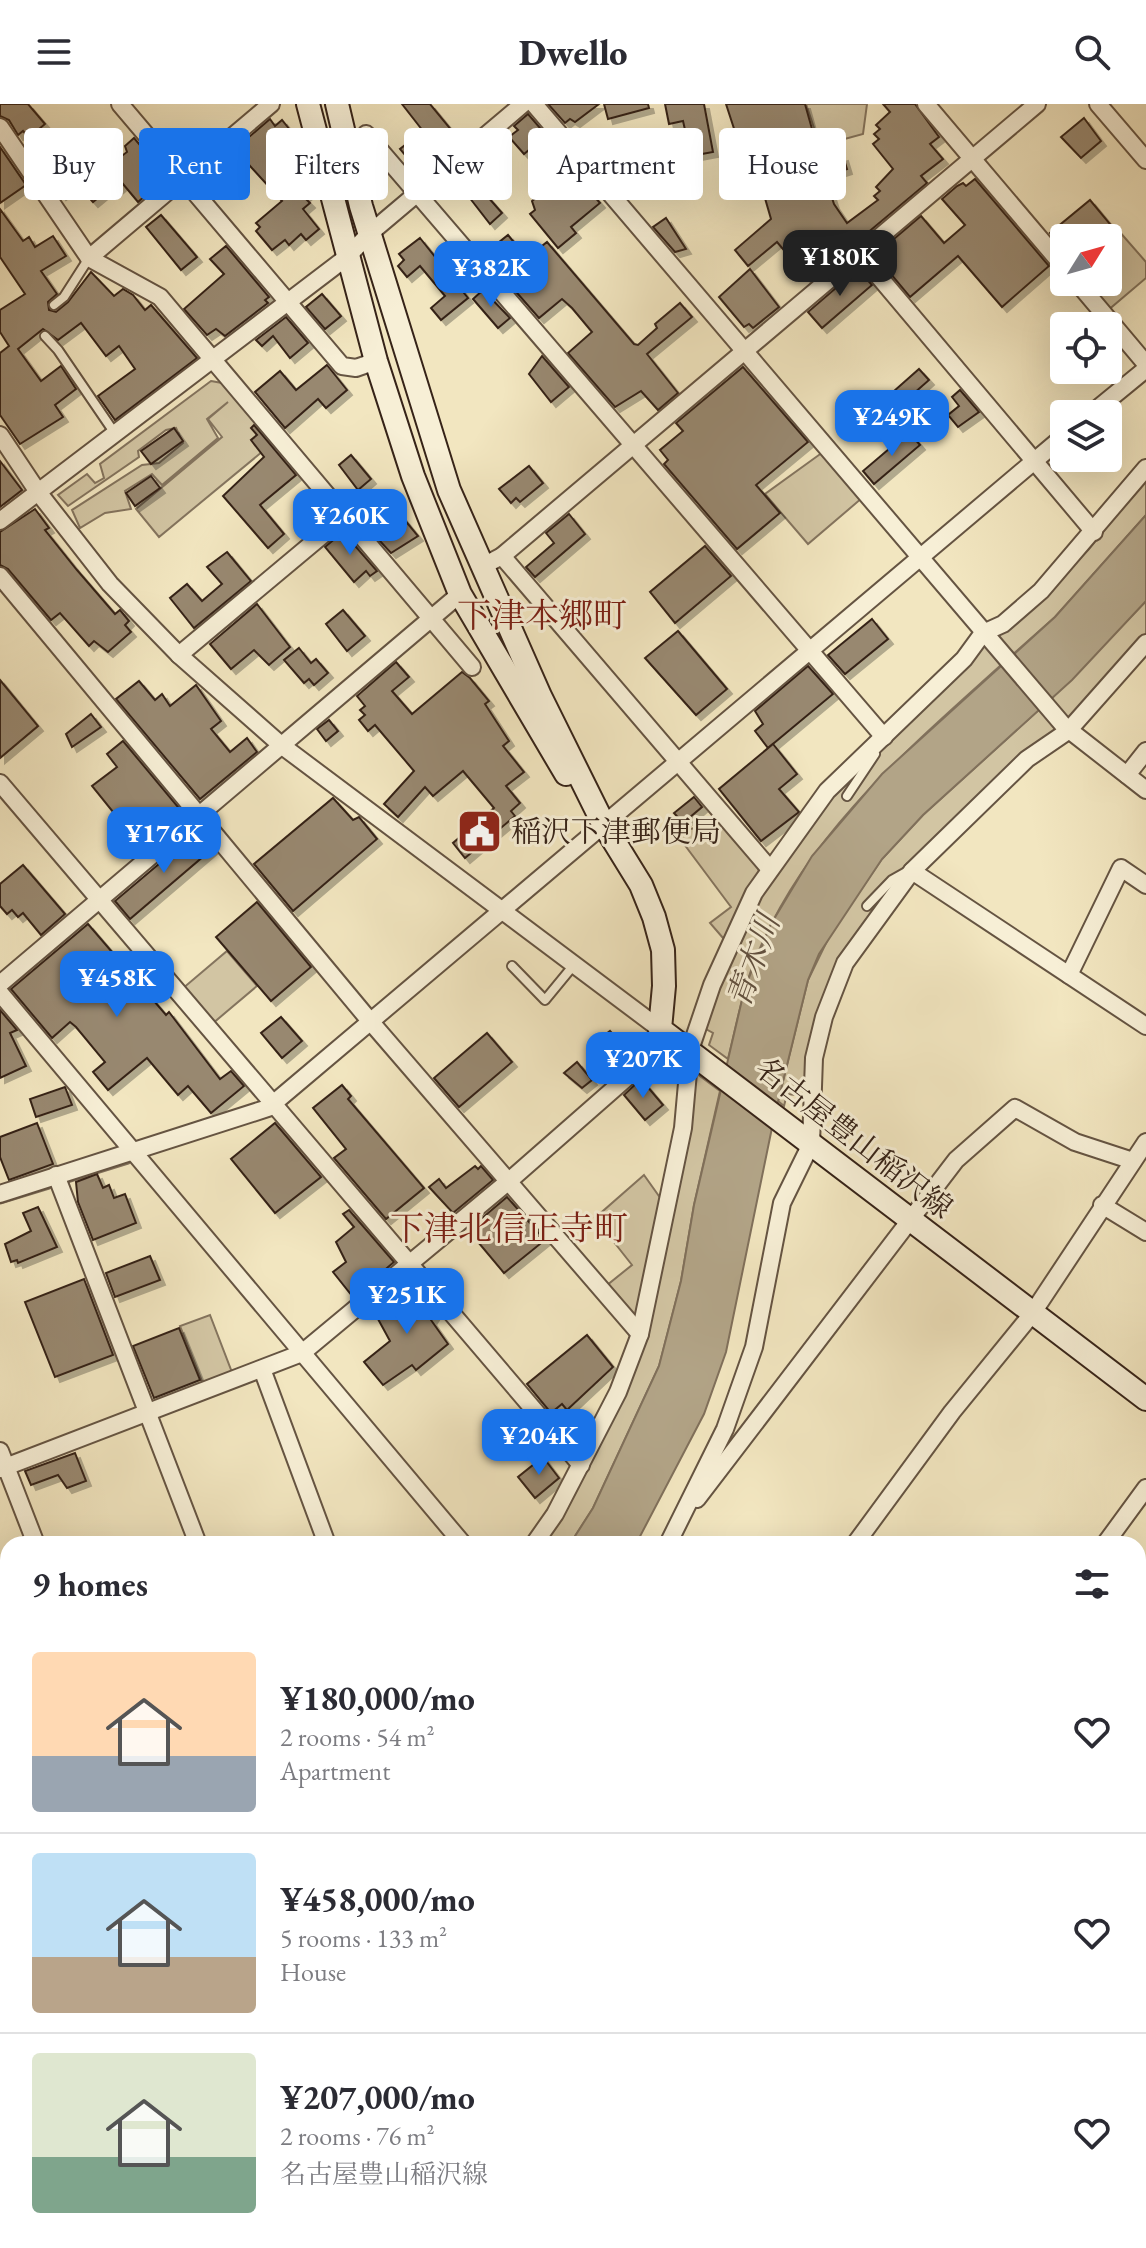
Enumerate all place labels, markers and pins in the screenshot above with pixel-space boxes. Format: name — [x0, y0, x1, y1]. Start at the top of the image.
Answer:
pin: ¥180K — [784, 230, 896, 298]
pin: ¥382K — [435, 241, 547, 309]
pin: ¥249K — [836, 390, 948, 458]
pin: ¥260K — [294, 489, 406, 557]
pin: ¥176K — [108, 807, 220, 875]
public building icon: 稲沢下津郵便局 — [456, 808, 504, 856]
place label: 稲沢下津郵便局 — [511, 812, 721, 851]
pin: ¥458K — [61, 951, 173, 1019]
pin: ¥207K — [587, 1032, 699, 1100]
pin: ¥251K — [351, 1268, 463, 1336]
pin: ¥204K — [483, 1409, 595, 1477]

